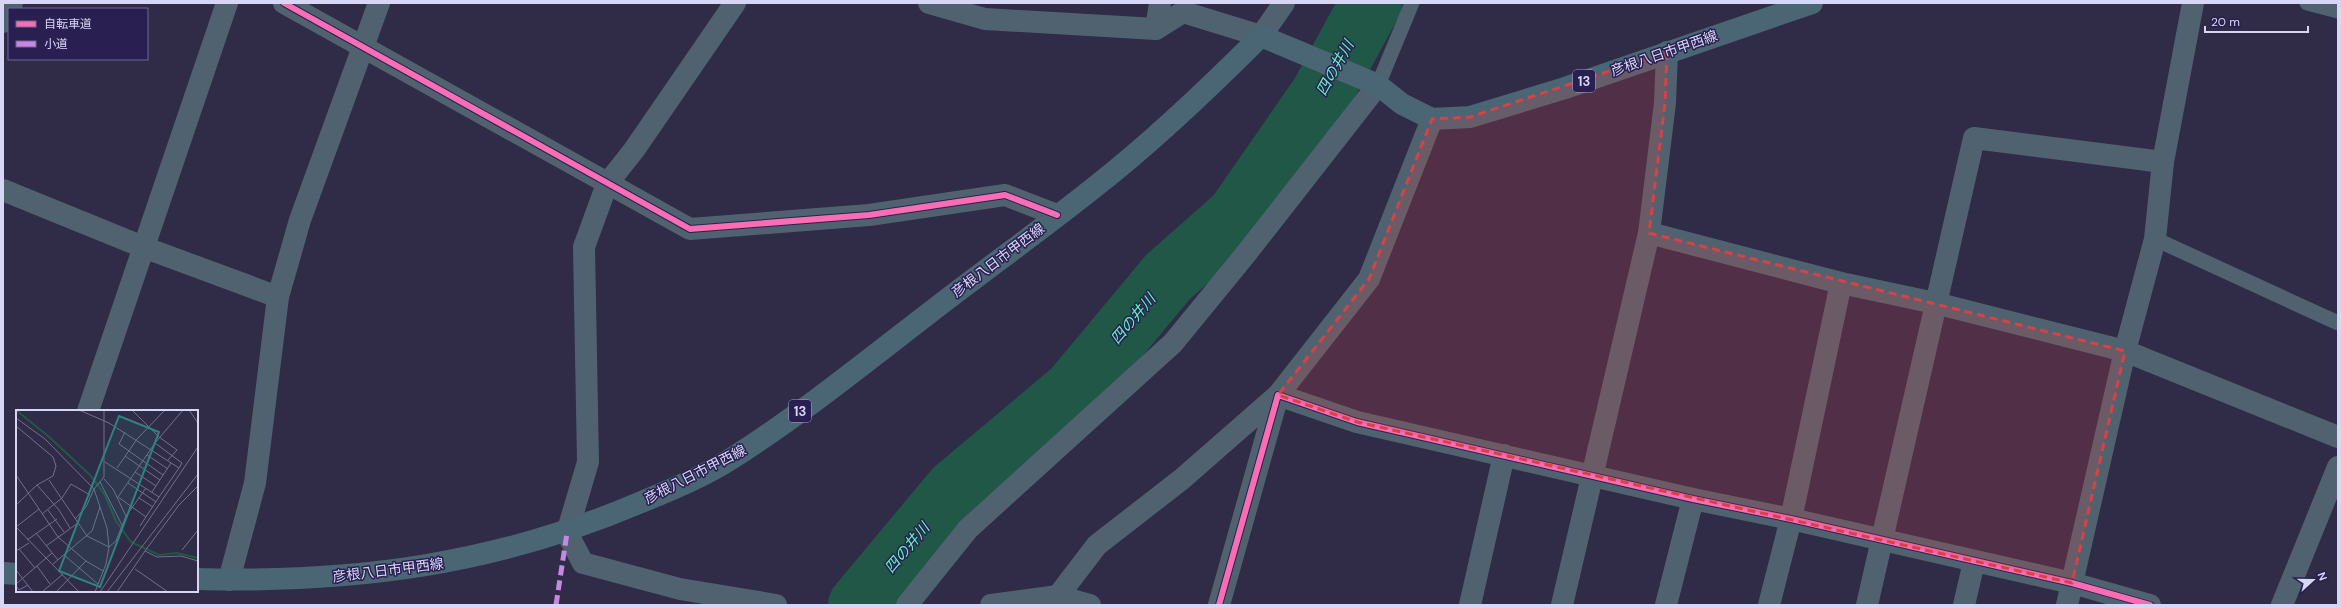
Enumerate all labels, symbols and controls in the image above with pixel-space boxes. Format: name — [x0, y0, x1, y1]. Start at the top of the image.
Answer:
legend — [8, 8, 148, 60]
scale bar — [2205, 8, 2308, 34]
text: 20 m — [2211, 14, 2240, 30]
text: 自転車道 — [44, 16, 92, 32]
street label: 彦根八日市甲西線 — [1608, 26, 1720, 80]
water label: 四の井川 — [1312, 35, 1359, 99]
text: 小道 — [44, 36, 68, 52]
road number: 13 — [1573, 70, 1595, 92]
street label: 彦根八日市甲西線 — [948, 219, 1048, 301]
water label: 四の井川 — [1106, 288, 1161, 348]
road number: 13 — [789, 400, 811, 422]
inset map — [16, 410, 198, 592]
street label: 彦根八日市甲西線 — [641, 441, 749, 507]
water label: 四の井川 — [880, 517, 935, 577]
street label: 彦根八日市甲西線 — [331, 554, 445, 586]
north arrow — [2293, 560, 2333, 600]
text: N — [2314, 570, 2330, 583]

